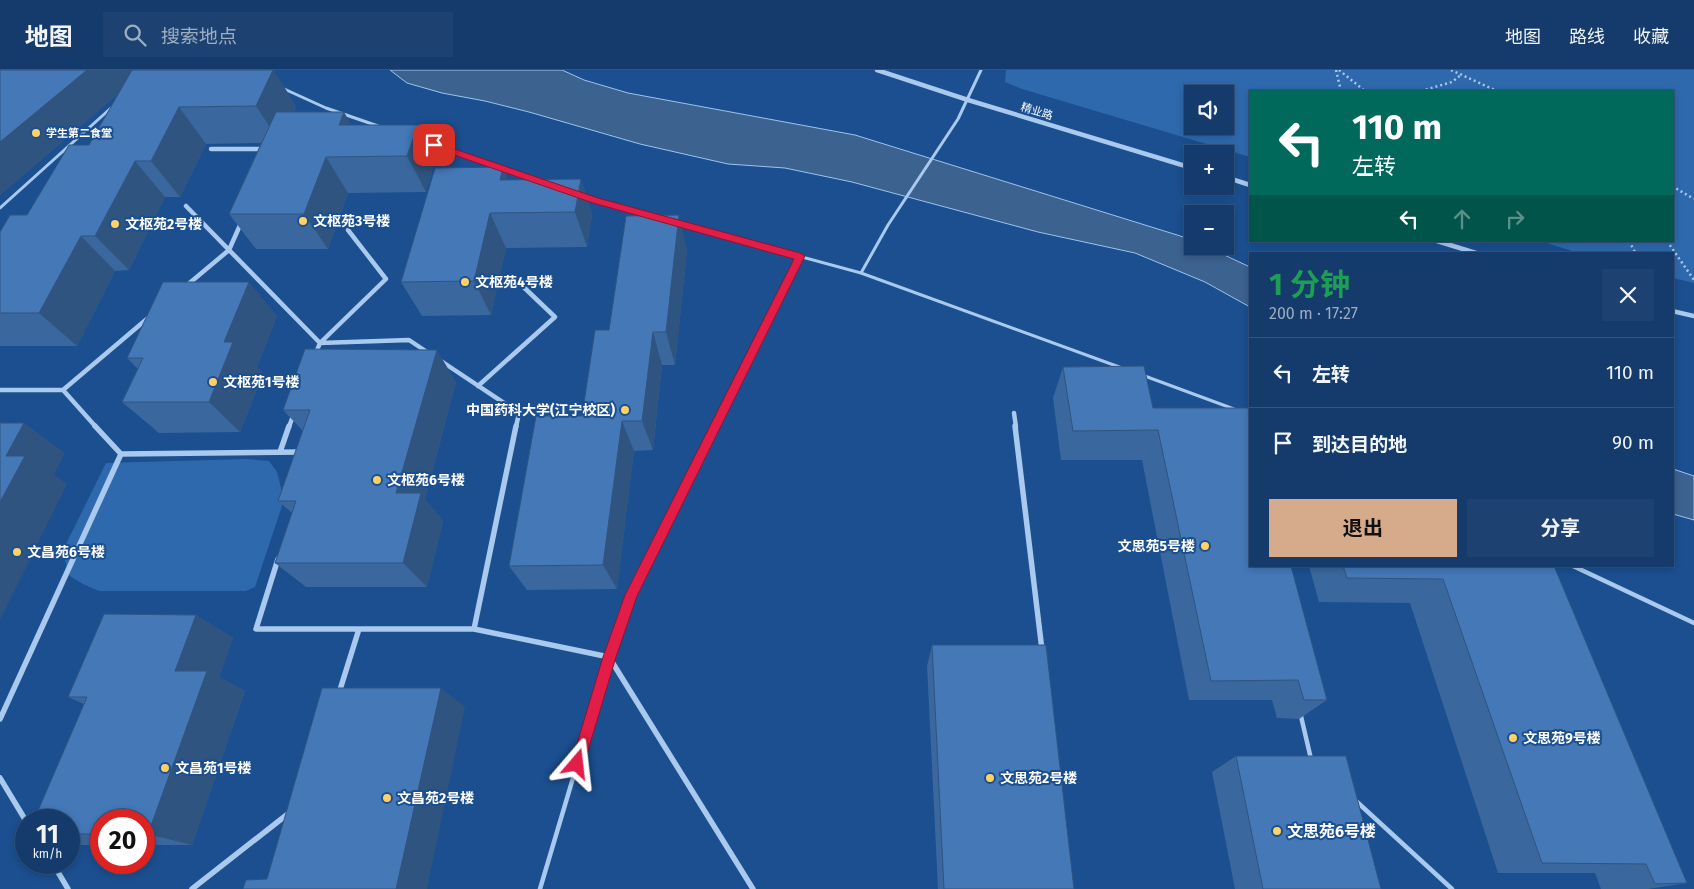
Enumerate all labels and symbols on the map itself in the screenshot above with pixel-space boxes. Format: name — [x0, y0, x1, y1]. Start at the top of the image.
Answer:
street label: 精业路 — [1019, 100, 1055, 123]
pin — [413, 124, 455, 166]
marker: 学生第二食堂 — [30, 127, 42, 139]
place label: 学生第二食堂 — [46, 127, 112, 140]
place label: 文枢苑3号楼 — [313, 213, 390, 230]
marker: 文枢苑3号楼 — [297, 215, 309, 227]
place label: 文枢苑2号楼 — [125, 216, 202, 233]
marker: 文枢苑2号楼 — [109, 218, 121, 230]
place label: 文枢苑4号楼 — [475, 274, 553, 291]
marker: 文枢苑4号楼 — [459, 276, 471, 288]
place label: 文枢苑1号楼 — [223, 374, 300, 391]
marker: 文枢苑1号楼 — [207, 376, 219, 388]
place label: 中国药科大学(江宁校区) — [466, 402, 615, 419]
marker: 中国药科大学(江宁校区) — [619, 404, 631, 416]
place label: 文枢苑6号楼 — [387, 472, 465, 489]
marker: 文枢苑6号楼 — [371, 474, 383, 486]
place label: 文思苑5号楼 — [1117, 538, 1195, 555]
marker: 文思苑5号楼 — [1199, 540, 1211, 552]
place label: 文昌苑6号楼 — [27, 544, 105, 561]
marker: 文昌苑6号楼 — [11, 546, 23, 558]
place label: 文思苑9号楼 — [1523, 730, 1601, 747]
marker: 文思苑9号楼 — [1507, 732, 1519, 744]
position arrow — [550, 737, 602, 789]
place label: 文昌苑1号楼 — [175, 760, 252, 777]
marker: 文昌苑1号楼 — [159, 762, 171, 774]
place label: 文思苑2号楼 — [1000, 770, 1077, 787]
marker: 文思苑2号楼 — [984, 772, 996, 784]
place label: 文昌苑2号楼 — [397, 790, 474, 807]
marker: 文昌苑2号楼 — [381, 792, 393, 804]
speed limit sign: 20 — [90, 809, 155, 874]
place label: 文思苑6号楼 — [1287, 822, 1376, 841]
marker: 文思苑6号楼 — [1271, 825, 1283, 837]

